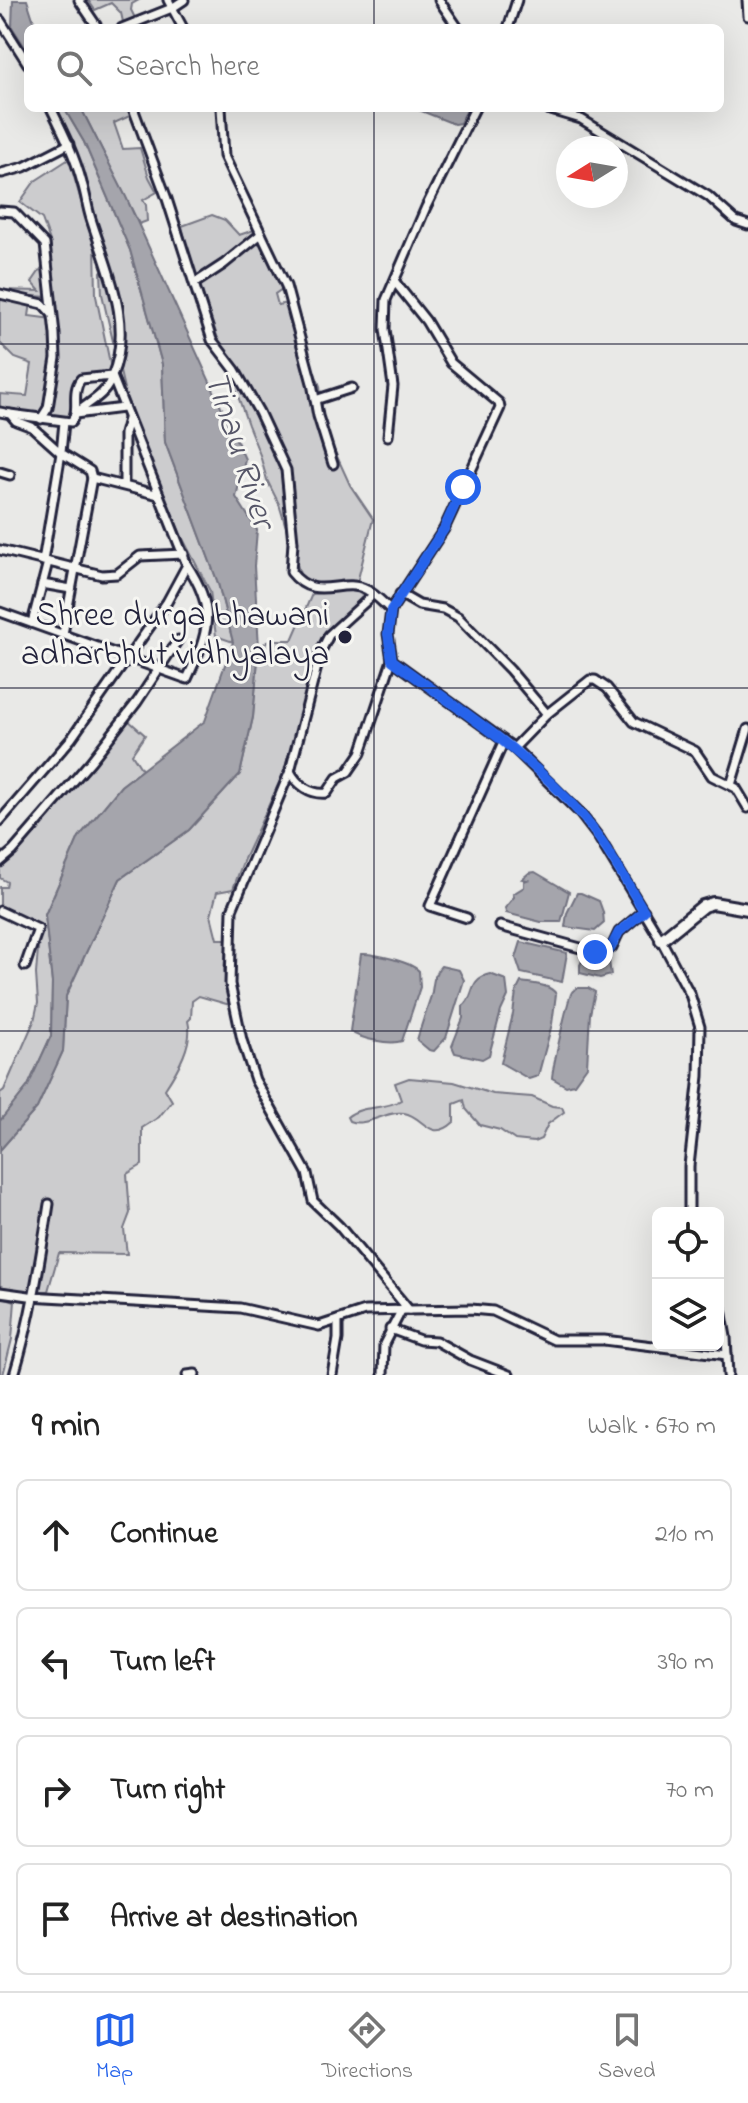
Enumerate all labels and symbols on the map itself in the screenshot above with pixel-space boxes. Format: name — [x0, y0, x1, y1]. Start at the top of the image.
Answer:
north arrow — [556, 136, 628, 208]
water label: Tinau River — [188, 365, 289, 539]
route start — [445, 469, 481, 505]
place label: Shree durga bhawani adharbhut vidhyalaya — [21, 592, 329, 681]
marker: Shree durga bhawani adharbhut vidhyalaya — [336, 628, 354, 646]
route end — [577, 934, 613, 970]

